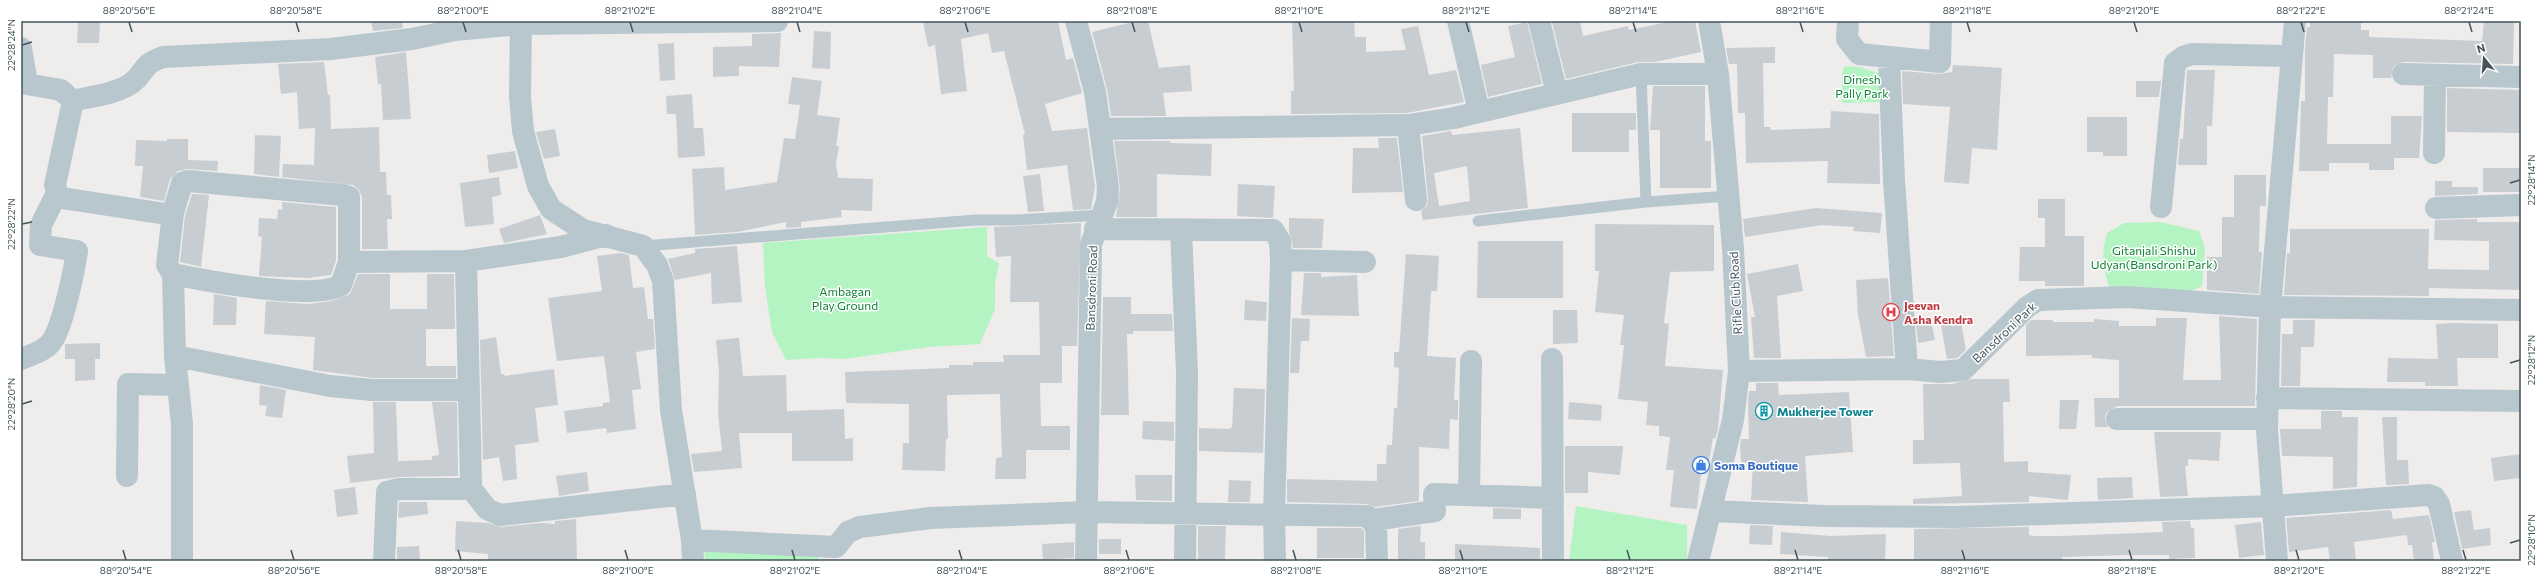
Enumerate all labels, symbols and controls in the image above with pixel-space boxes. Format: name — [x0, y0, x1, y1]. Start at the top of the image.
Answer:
text: 88°20'56"E — [103, 4, 155, 16]
text: 88°20'58"E — [270, 4, 322, 16]
text: 88°21'00"E — [437, 4, 489, 16]
text: 88°21'02"E — [605, 4, 655, 16]
text: 88°21'04"E — [772, 4, 822, 16]
text: 88°21'06"E — [940, 4, 991, 16]
text: 88°21'08"E — [1107, 4, 1158, 16]
text: 88°21'10"E — [1274, 4, 1324, 16]
text: 88°21'12"E — [1442, 4, 1490, 16]
text: 88°21'14"E — [1609, 4, 1657, 16]
text: 88°21'16"E — [1776, 4, 1824, 16]
text: 88°21'18"E — [1943, 4, 1991, 16]
text: 88°21'20"E — [2109, 4, 2159, 16]
text: 88°21'22"E — [2276, 4, 2326, 16]
text: 88°21'24"E — [2444, 4, 2494, 16]
text: 22°28'24"N — [5, 19, 17, 71]
north arrow — [2464, 38, 2504, 78]
text: N — [2475, 41, 2487, 55]
park label: Dinesh Pally Park — [1835, 72, 1889, 100]
text: 22°28'14"N — [2525, 154, 2537, 206]
text: 22°28'22"N — [5, 198, 17, 250]
park label: Gitanjali Shishu Udyan(Bansdroni Park) — [2091, 243, 2217, 271]
street label: Bansdroni Road — [1083, 245, 1099, 331]
street label: Rifle Club Road — [1726, 251, 1744, 335]
park label: Ambagan Play Ground — [812, 284, 878, 312]
place label: Jeevan Asha Kendra — [1904, 298, 1973, 326]
street label: Bansdroni Park — [1969, 298, 2039, 365]
hospital icon: Jeevan Asha Kendra — [1881, 302, 1901, 322]
text: 22°28'12"N — [2525, 335, 2537, 385]
text: 22°28'20"N — [5, 378, 17, 430]
building icon: Mukherjee Tower — [1754, 401, 1774, 421]
place label: Mukherjee Tower — [1777, 404, 1873, 418]
shop icon: Soma Boutique — [1691, 455, 1711, 475]
place label: Soma Boutique — [1714, 458, 1798, 472]
text: 22°28'10"N — [2525, 514, 2537, 566]
text: 88°20'54"E — [100, 564, 152, 576]
text: 88°20'56"E — [268, 564, 320, 576]
text: 88°20'58"E — [435, 564, 487, 576]
text: 88°21'00"E — [602, 564, 654, 576]
text: 88°21'02"E — [770, 564, 820, 576]
text: 88°21'04"E — [937, 564, 987, 576]
text: 88°21'06"E — [1104, 564, 1155, 576]
text: 88°21'08"E — [1271, 564, 1322, 576]
text: 88°21'10"E — [1438, 564, 1488, 576]
text: 88°21'12"E — [1606, 564, 1654, 576]
text: 88°21'14"E — [1774, 564, 1822, 576]
text: 88°21'16"E — [1941, 564, 1989, 576]
text: 88°21'18"E — [2108, 564, 2156, 576]
text: 88°21'20"E — [2274, 564, 2324, 576]
text: 88°21'22"E — [2441, 564, 2491, 576]

